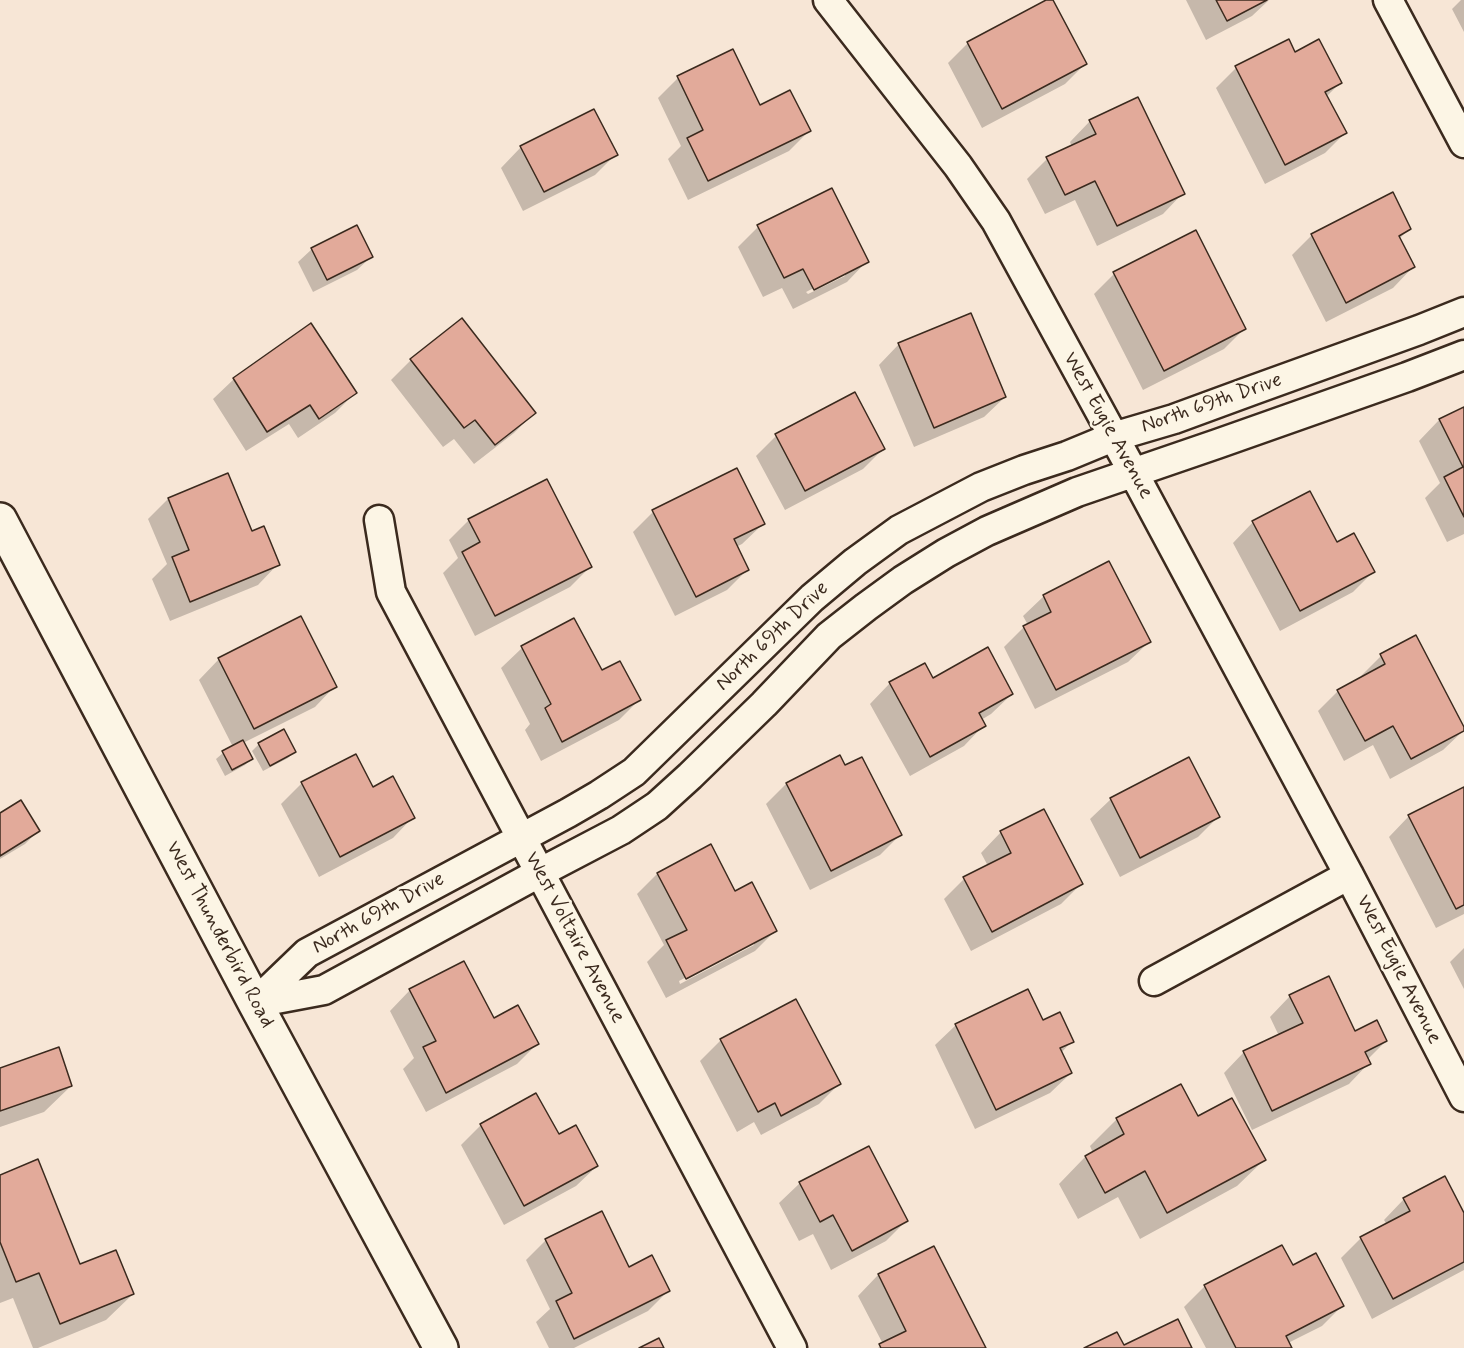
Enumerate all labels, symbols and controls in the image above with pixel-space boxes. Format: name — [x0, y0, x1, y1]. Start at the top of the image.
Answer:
street label: West Eugie Avenue — [1056, 348, 1158, 504]
street label: North 69th Drive — [1138, 368, 1286, 440]
street label: North 69th Drive — [711, 577, 835, 697]
street label: West Thunderbird Road — [159, 837, 279, 1033]
street label: West Voltaire Avenue — [518, 848, 630, 1028]
street label: North 69th Drive — [309, 867, 449, 961]
street label: West Eugie Avenue — [1350, 891, 1446, 1049]

